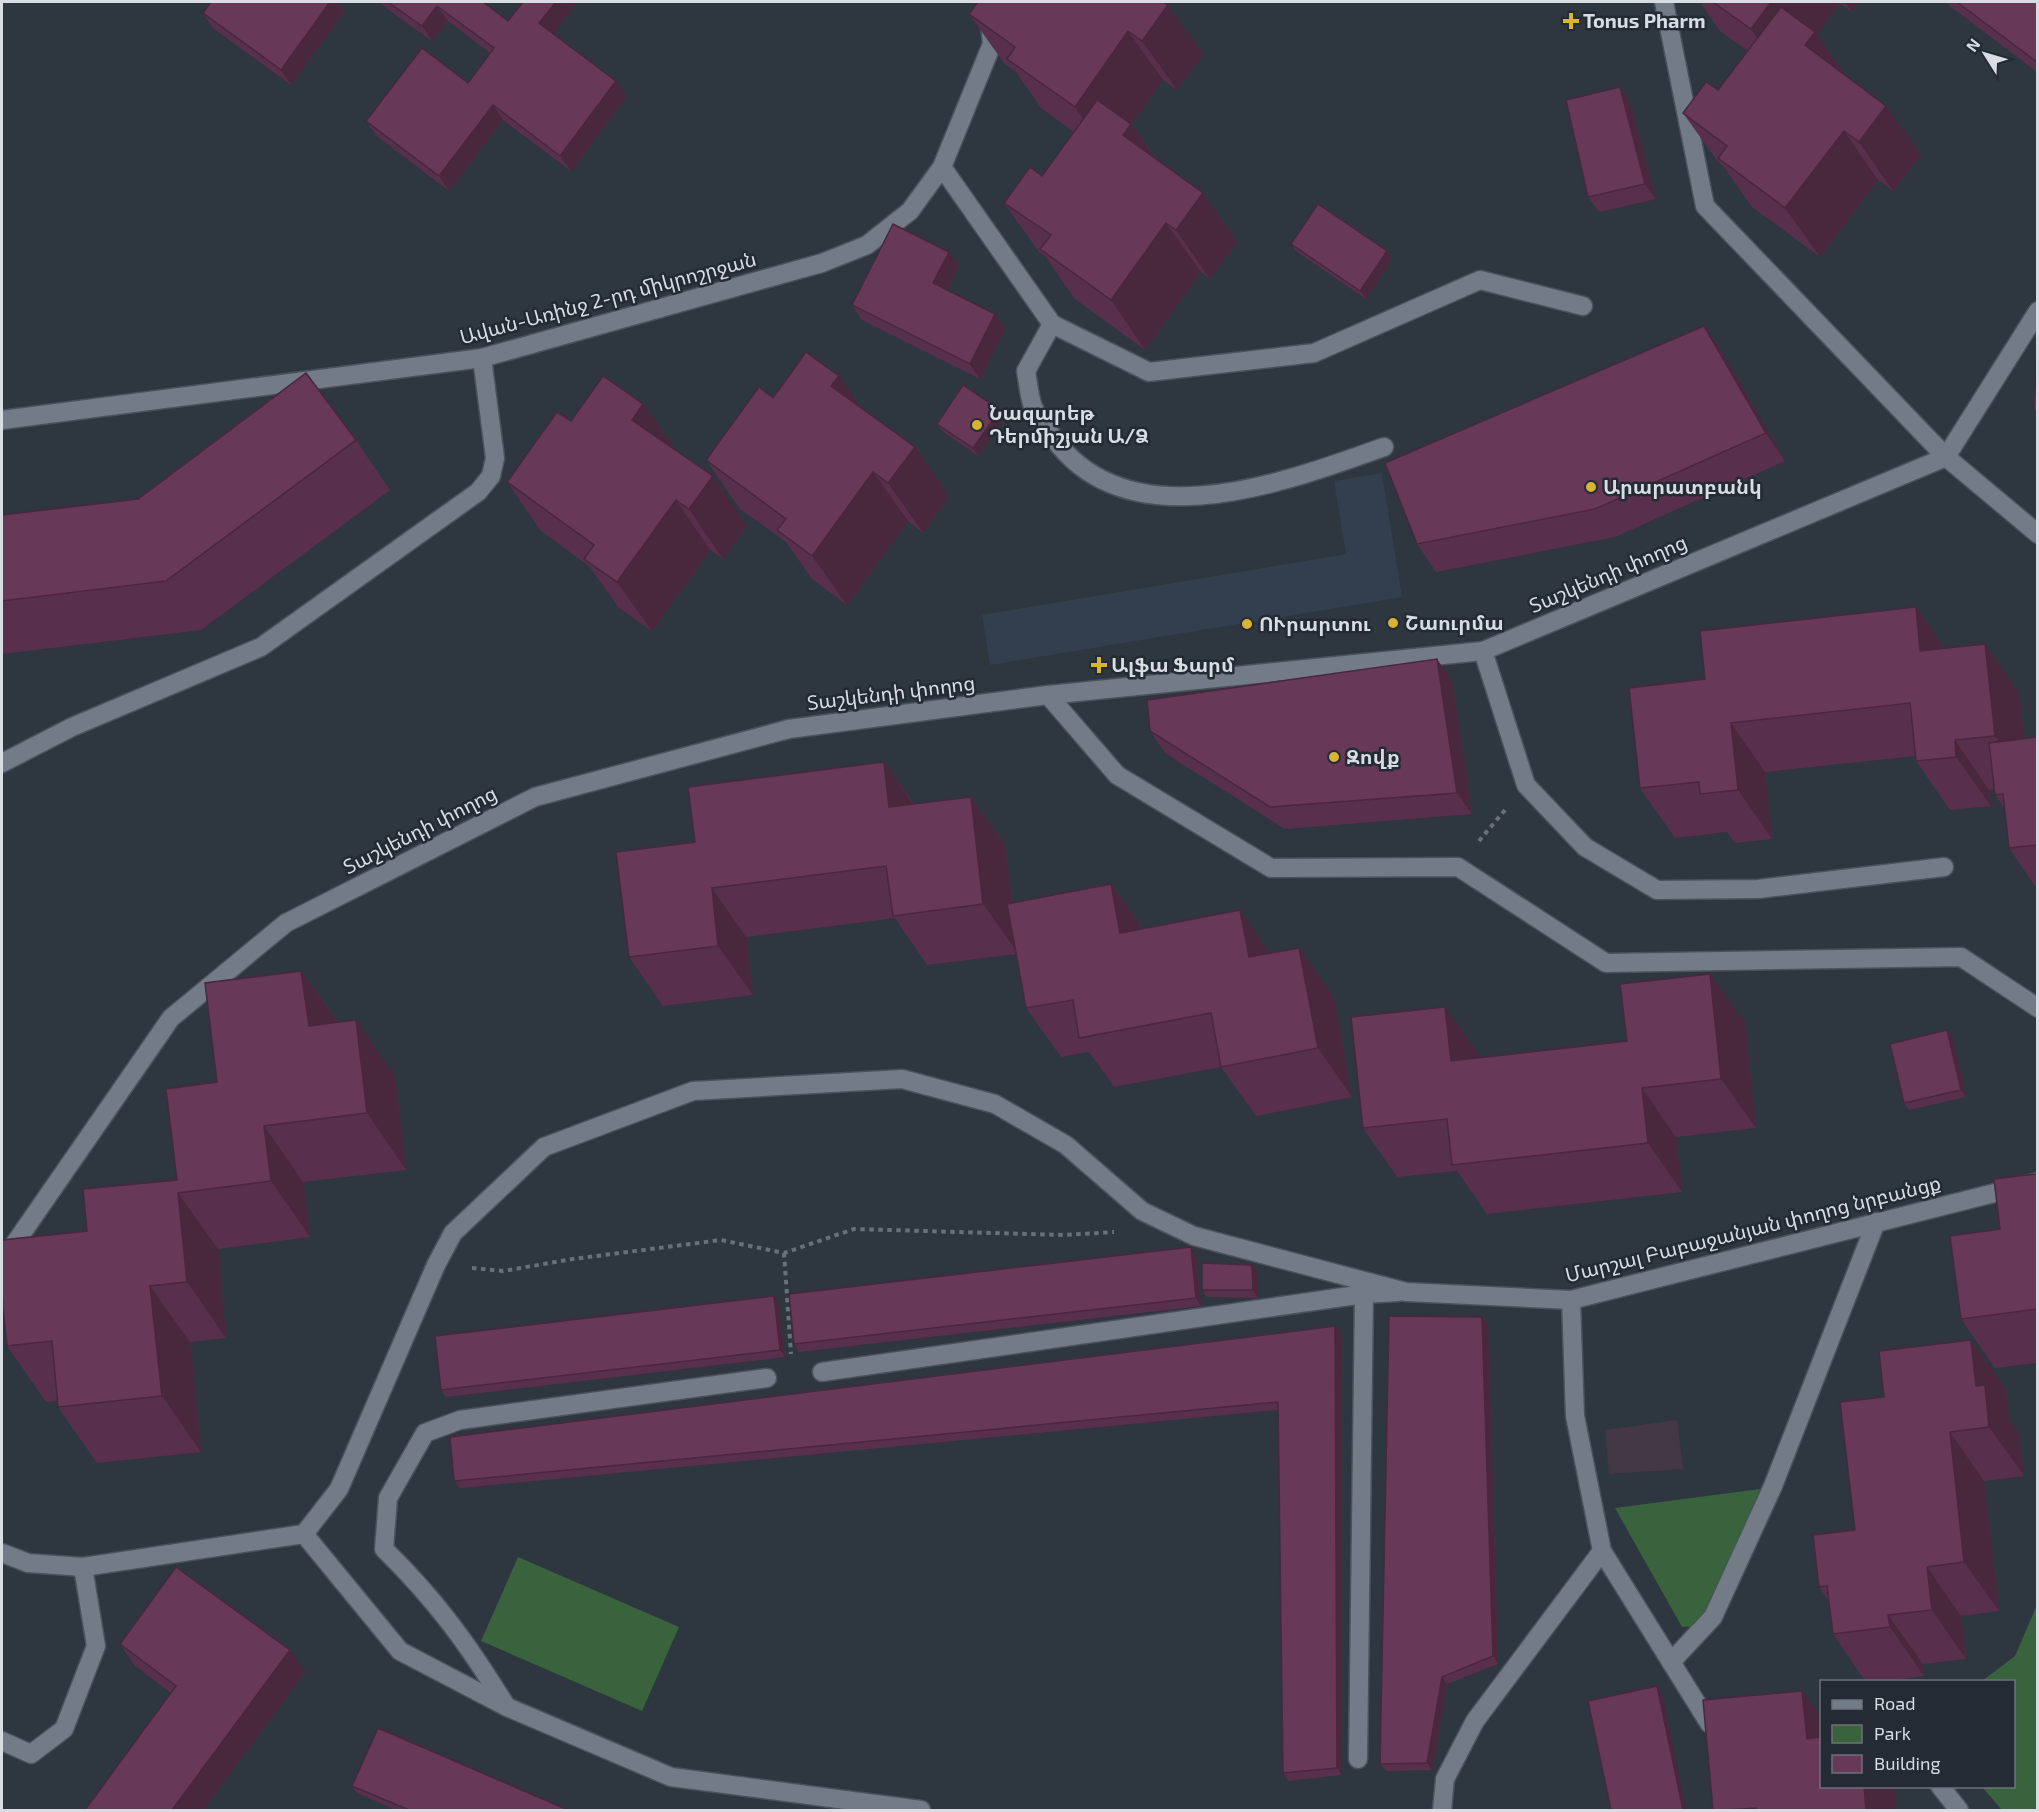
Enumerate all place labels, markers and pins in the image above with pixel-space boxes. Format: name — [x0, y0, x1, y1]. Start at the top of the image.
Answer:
place label: Tonus Pharm — [1583, 8, 1706, 32]
marker: Tonus Pharm — [1564, 14, 1578, 28]
place label: Նազարեթ Դերմիշյան Ա/Ձ — [989, 400, 1149, 448]
marker: Նազարեթ Դերմիշյան Ա/Ձ — [970, 418, 984, 432]
place label: Արարատբանկ — [1603, 474, 1762, 499]
marker: Արարատբանկ — [1584, 480, 1598, 494]
place label: Շաուրմա — [1405, 610, 1504, 635]
place label: ՈՒրարտու — [1259, 611, 1371, 636]
marker: Շաուրմա — [1386, 616, 1400, 630]
marker: ՈՒրարտու — [1240, 617, 1254, 631]
place label: Ալֆա Ֆարմ — [1111, 652, 1235, 677]
marker: Ալֆա Ֆարմ — [1092, 658, 1106, 672]
place label: Զովք — [1346, 744, 1400, 769]
marker: Զովք — [1327, 750, 1341, 764]

